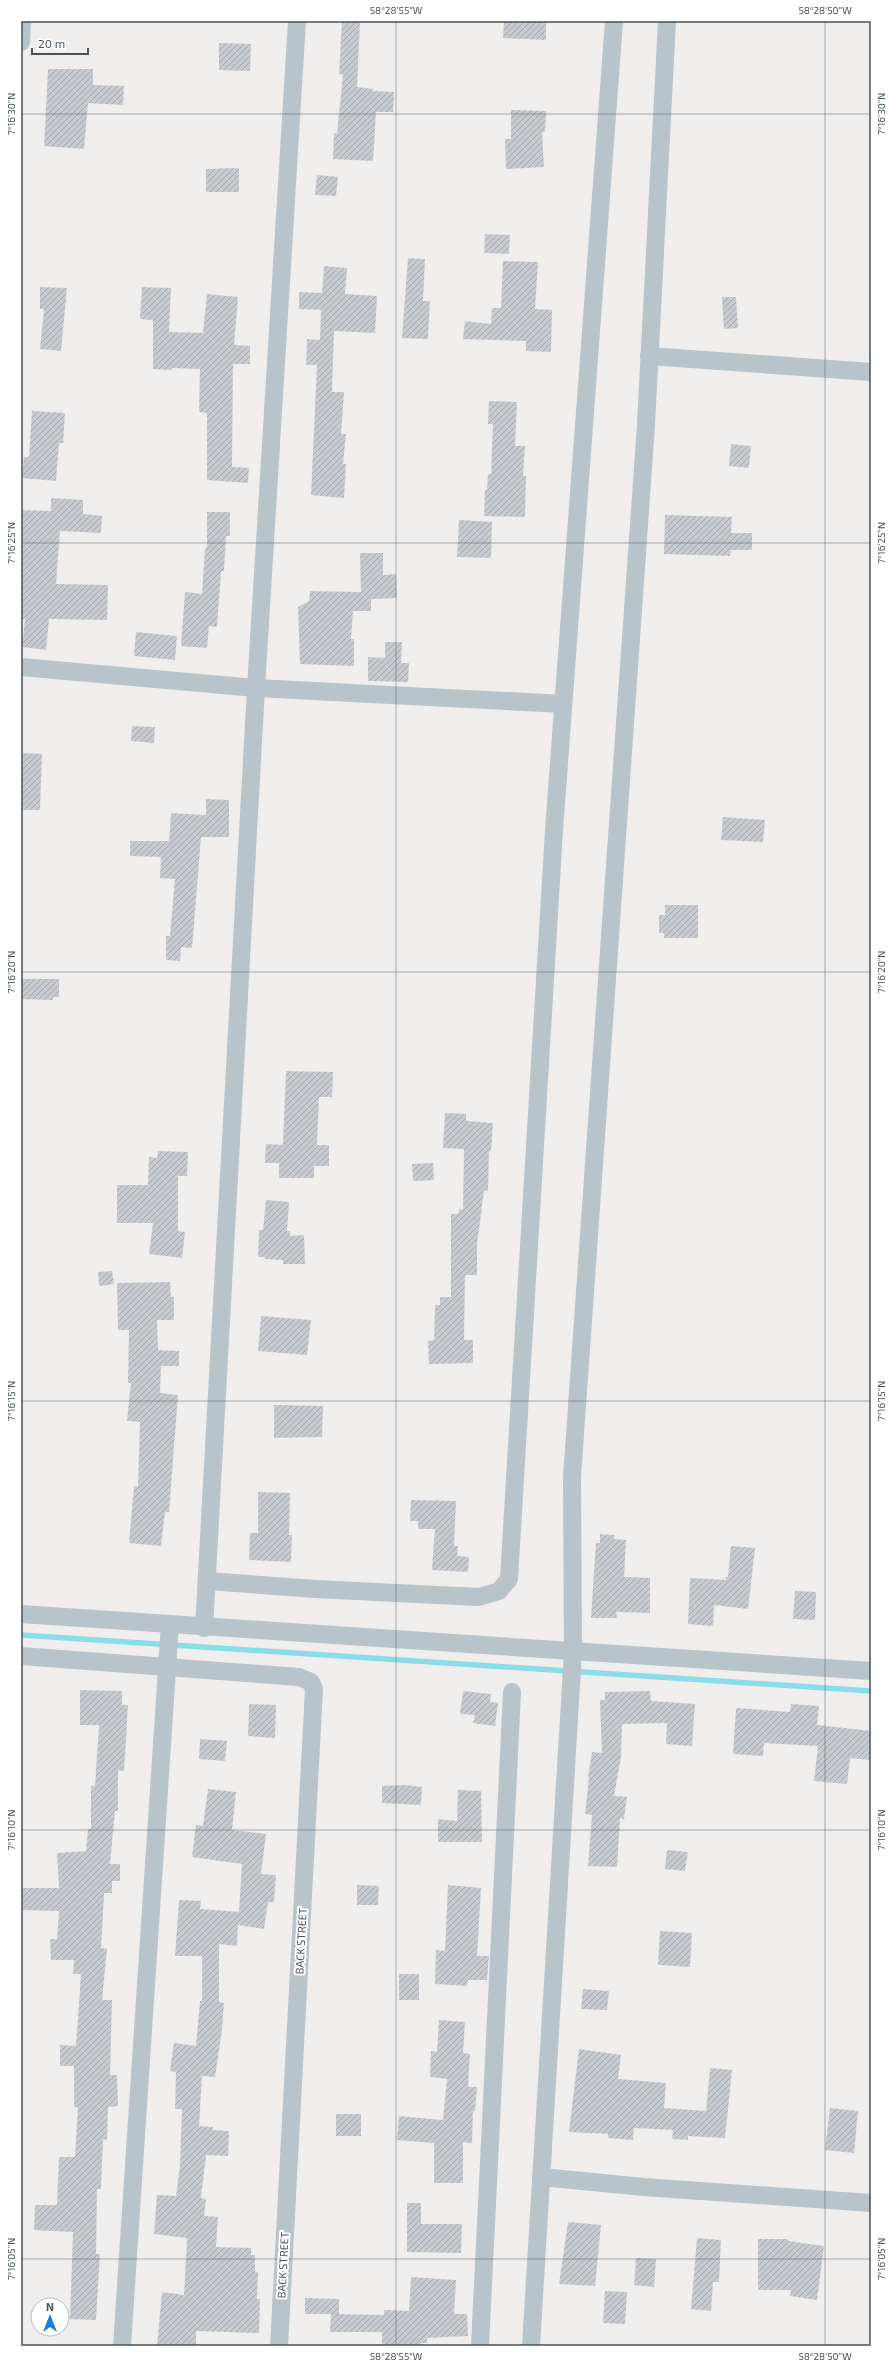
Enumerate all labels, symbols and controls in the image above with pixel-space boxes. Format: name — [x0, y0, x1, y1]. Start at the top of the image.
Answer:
text: 58°28'55"W — [370, 4, 423, 16]
text: 58°28'50"W — [798, 4, 852, 16]
scale bar — [32, 30, 88, 56]
text: 20 m — [38, 36, 65, 50]
text: 7°16'30"N — [5, 93, 17, 135]
text: 7°16'30"N — [875, 93, 887, 135]
text: 7°16'25"N — [5, 522, 17, 564]
text: 7°16'25"N — [875, 522, 887, 564]
text: 7°16'20"N — [5, 951, 17, 993]
text: 7°16'20"N — [875, 951, 887, 993]
text: 7°16'15"N — [5, 1381, 17, 1421]
text: 7°16'15"N — [875, 1381, 887, 1421]
text: 7°16'10"N — [5, 1809, 17, 1851]
text: 7°16'10"N — [875, 1809, 887, 1851]
street label: BACK STREET — [292, 1907, 309, 1975]
street label: BACK STREET — [274, 2231, 291, 2299]
text: 7°16'05"N — [5, 2238, 17, 2280]
text: 7°16'05"N — [875, 2238, 887, 2280]
north arrow — [30, 2297, 70, 2337]
text: N — [46, 2300, 54, 2313]
text: 58°28'55"W — [370, 2350, 423, 2362]
text: 58°28'50"W — [798, 2350, 852, 2362]

